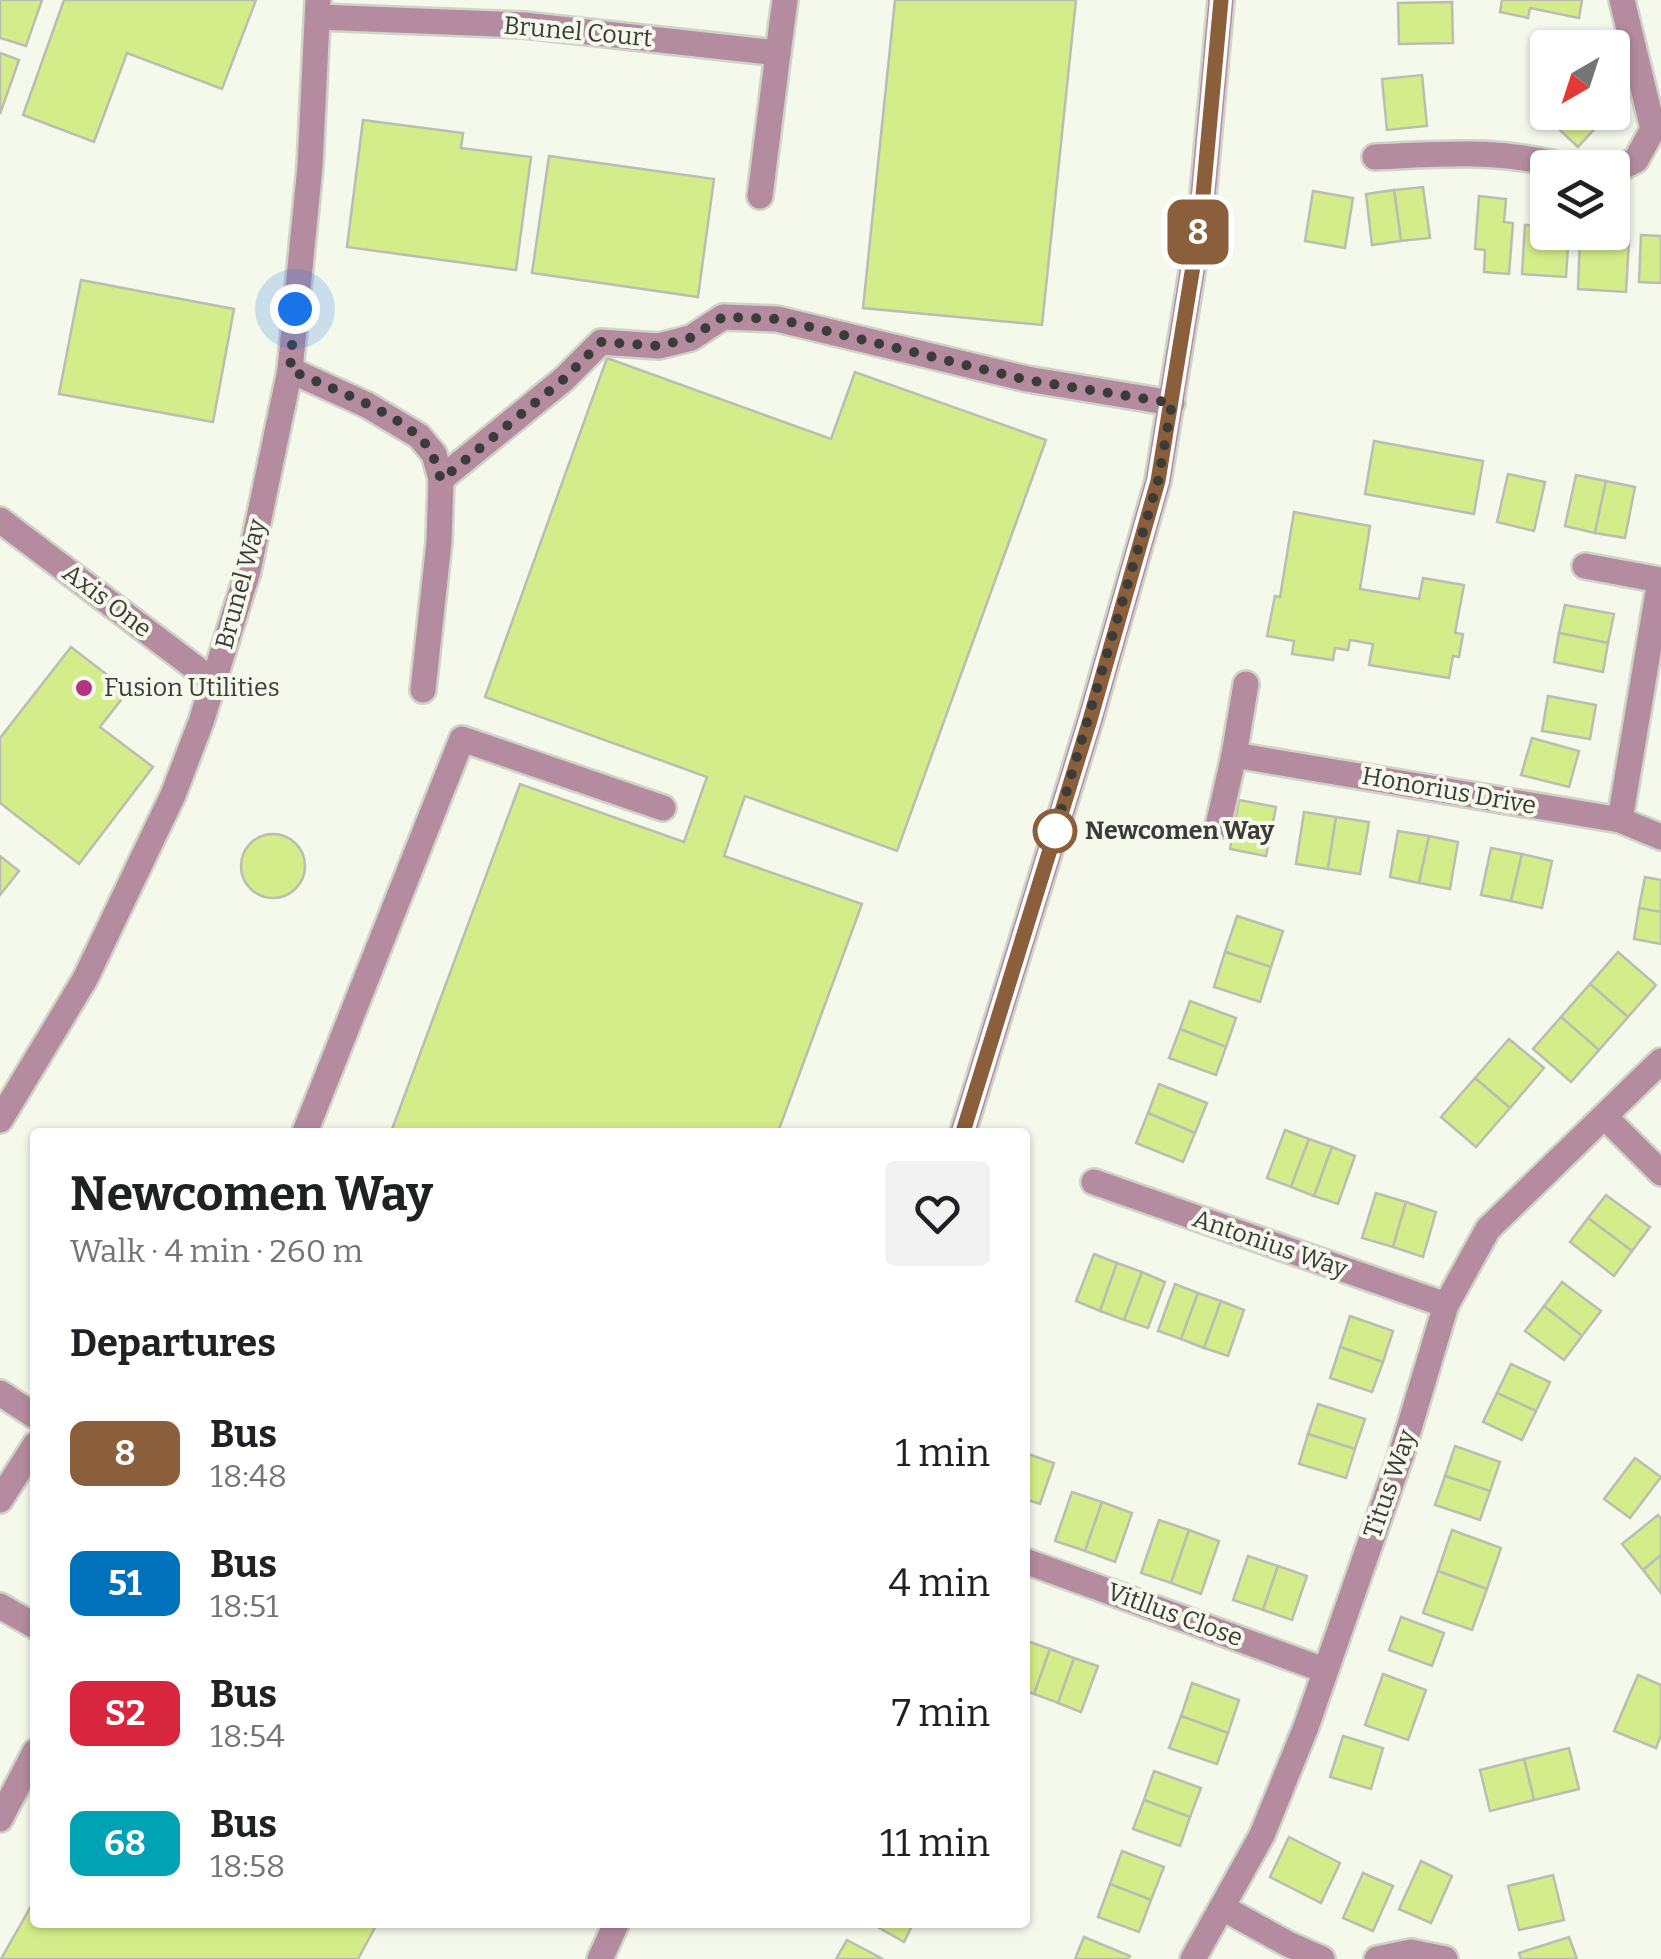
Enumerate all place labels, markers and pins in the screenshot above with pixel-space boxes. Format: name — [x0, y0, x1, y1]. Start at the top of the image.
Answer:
place label: Fusion Utilities — [104, 673, 280, 703]
marker: Fusion Utilities — [73, 677, 95, 699]
marker: Newcomen Way — [1034, 810, 1076, 852]
place label: Newcomen Way — [1085, 816, 1274, 846]

